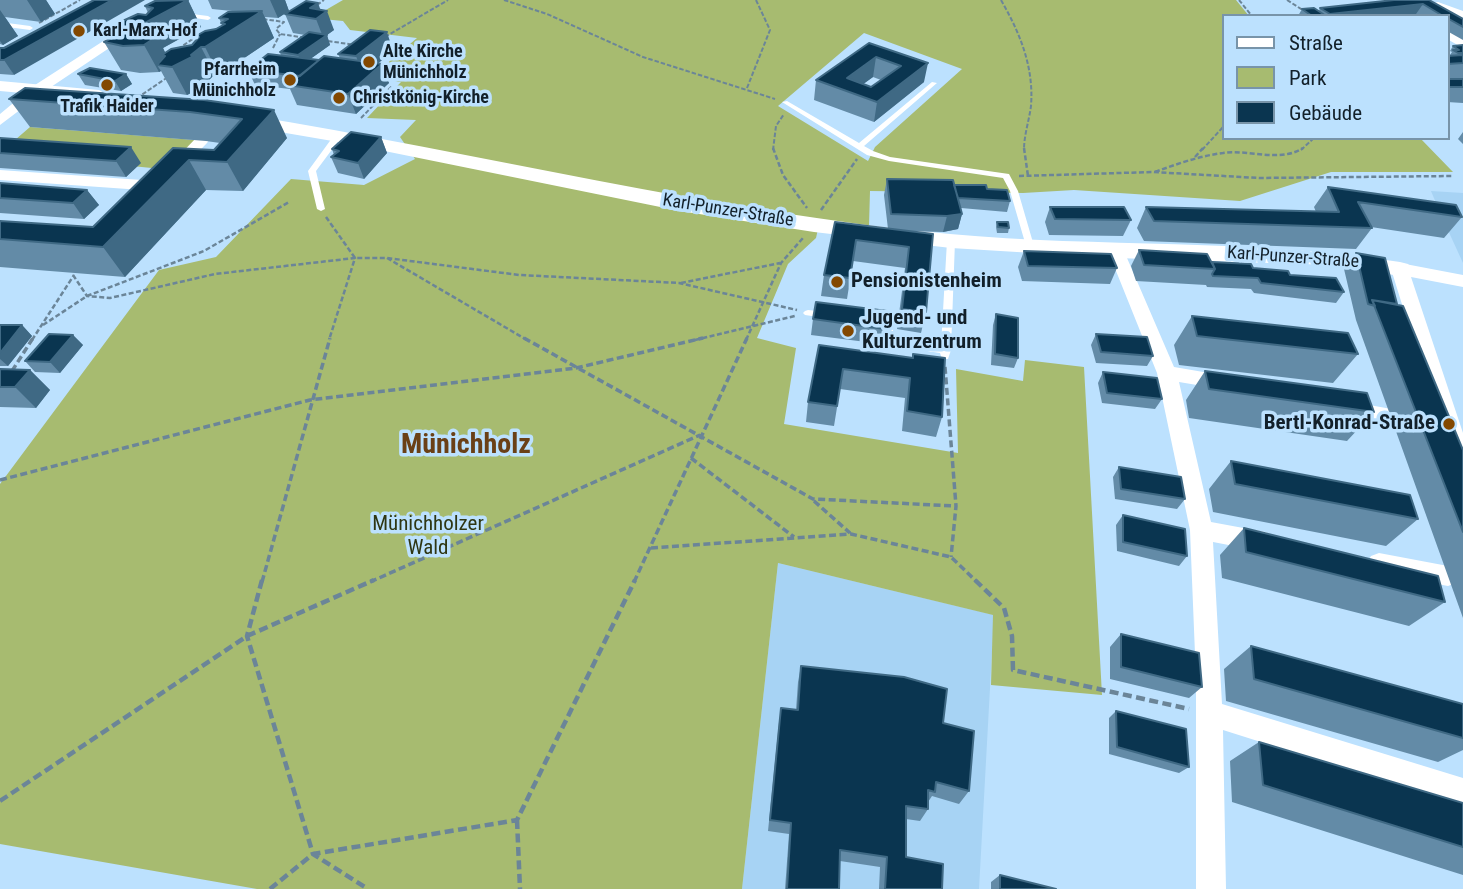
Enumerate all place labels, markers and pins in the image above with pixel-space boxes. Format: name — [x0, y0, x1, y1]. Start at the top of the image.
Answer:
place label: Karl-Marx-Hof — [93, 20, 197, 42]
marker: Karl-Marx-Hof — [71, 23, 87, 39]
place label: Alte Kirche Münichholz — [383, 41, 467, 84]
marker: Alte Kirche Münichholz — [361, 54, 377, 70]
place label: Pfarrheim Münichholz — [192, 59, 276, 102]
marker: Pfarrheim Münichholz — [282, 72, 298, 88]
marker: Trafik Haider — [99, 77, 115, 93]
place label: Christkönig-Kirche — [353, 87, 489, 109]
marker: Christkönig-Kirche — [331, 90, 347, 106]
place label: Trafik Haider — [60, 96, 154, 118]
place label: Pensionistenheim — [851, 269, 1002, 295]
marker: Pensionistenheim — [829, 274, 845, 290]
place label: Jugend- und Kulturzentrum — [862, 306, 982, 356]
marker: Jugend- und Kulturzentrum — [840, 323, 856, 339]
place label: Bertl-Konrad-Straße — [1264, 411, 1435, 437]
marker: Bertl-Konrad-Straße — [1441, 416, 1457, 432]

